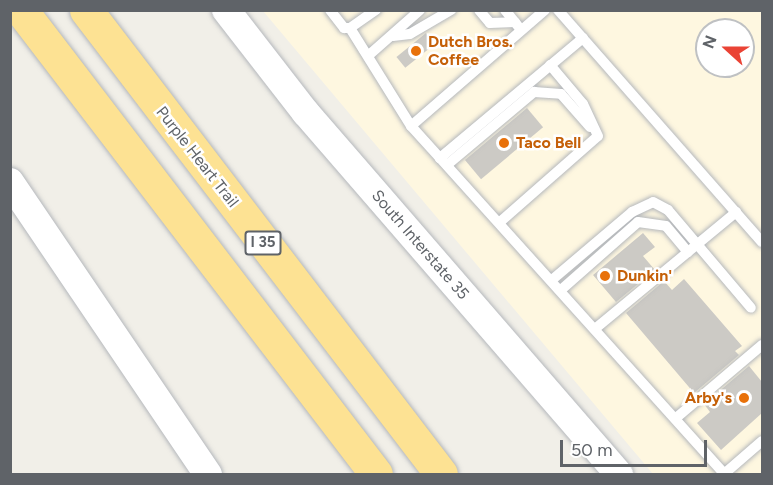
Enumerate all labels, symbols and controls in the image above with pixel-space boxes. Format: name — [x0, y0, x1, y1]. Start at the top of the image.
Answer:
north arrow — [695, 18, 755, 78]
place label: Dutch Bros. Coffee — [428, 32, 513, 70]
text: N — [699, 33, 721, 51]
marker: Dutch Bros. Coffee — [409, 44, 423, 58]
street label: Purple Heart Trail — [152, 103, 242, 211]
place label: Taco Bell — [516, 133, 581, 153]
marker: Taco Bell — [497, 136, 511, 150]
street label: South Interstate 35 — [367, 186, 473, 304]
road number: I 35 — [244, 231, 282, 255]
place label: Dunkin' — [617, 266, 672, 286]
marker: Dunkin' — [598, 269, 612, 283]
place label: Arby's — [685, 388, 732, 408]
marker: Arby's — [737, 391, 751, 405]
scale bar — [563, 428, 710, 466]
text: 50 m — [571, 439, 613, 461]

